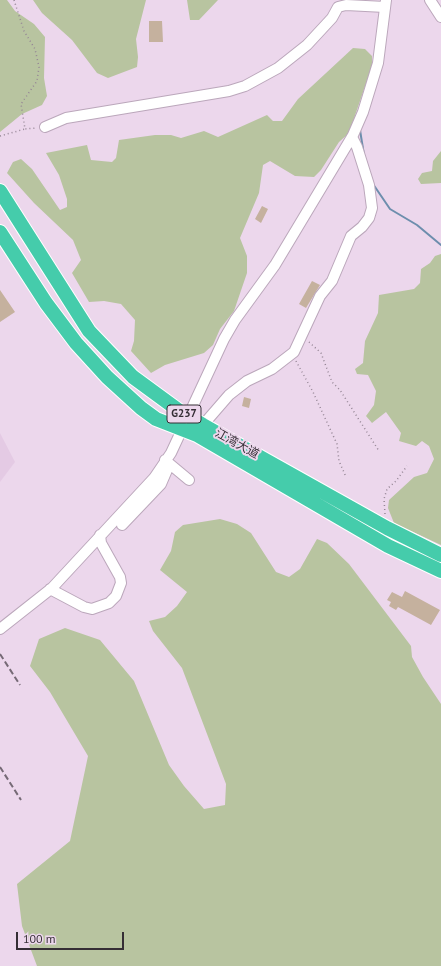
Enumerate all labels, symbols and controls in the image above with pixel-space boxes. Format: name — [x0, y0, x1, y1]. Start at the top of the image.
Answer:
road number: G237 — [167, 405, 201, 423]
street label: 江湾大道 — [213, 426, 261, 462]
scale bar — [18, 924, 126, 950]
text: 100 m — [23, 931, 56, 946]

